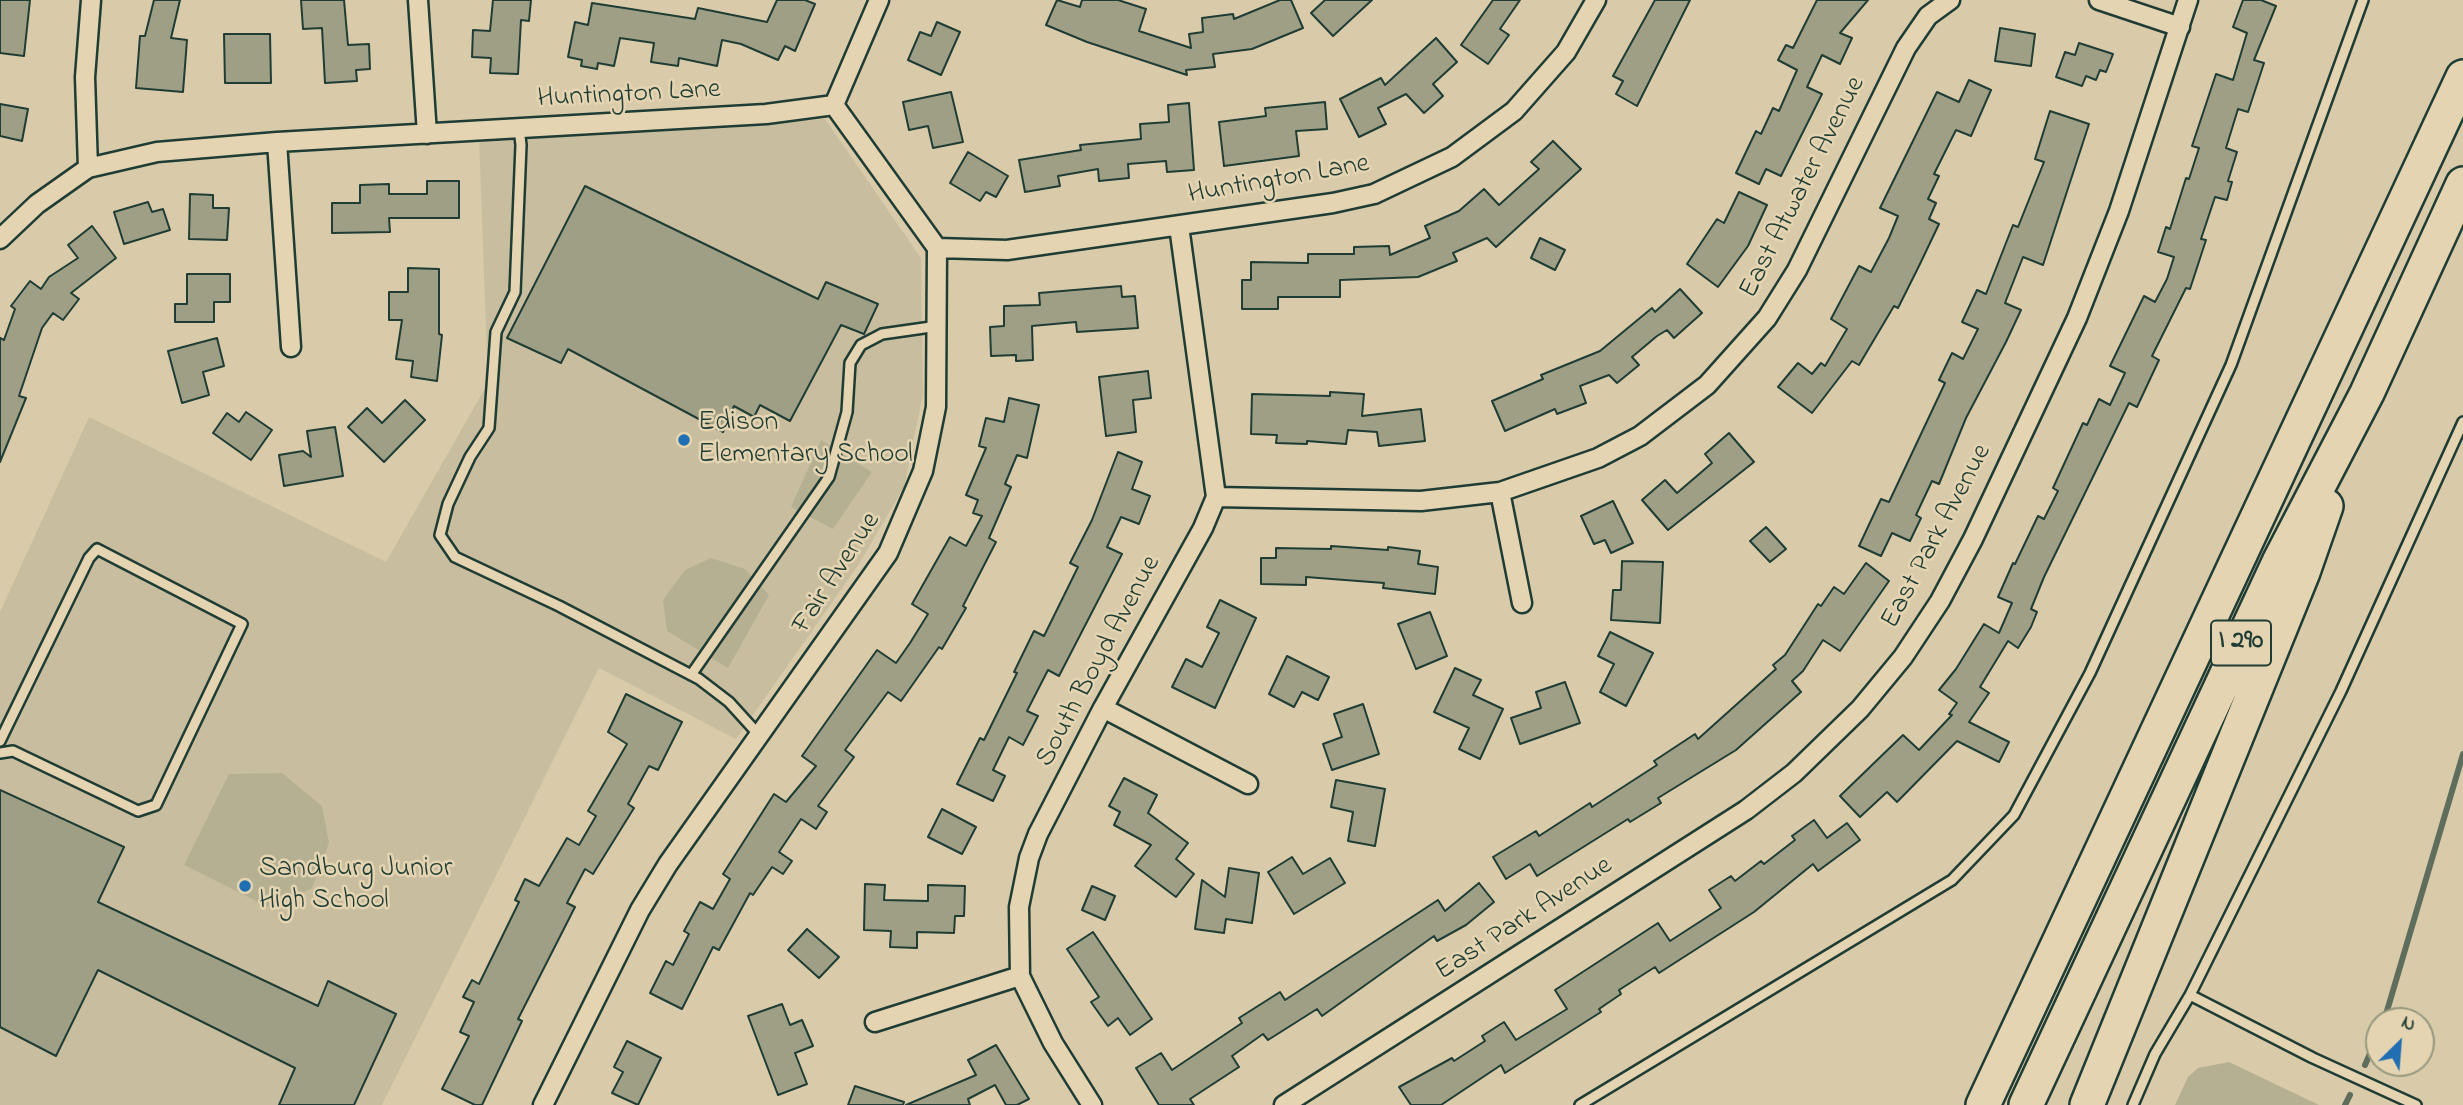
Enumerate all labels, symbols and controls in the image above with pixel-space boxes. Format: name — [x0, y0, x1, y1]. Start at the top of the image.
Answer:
street label: East Atwater Avenue — [1734, 72, 1874, 304]
street label: Huntington Lane — [537, 74, 721, 118]
street label: Huntington Lane — [1186, 149, 1372, 213]
place label: Edison Elementary School — [698, 407, 913, 473]
marker: Edison Elementary School — [676, 432, 692, 448]
street label: East Park Avenue — [1875, 439, 2001, 635]
street label: Fair Avenue — [786, 507, 890, 641]
street label: South Boyd Avenue — [1030, 551, 1170, 773]
road number: I 290 — [2211, 621, 2271, 666]
street label: East Park Avenue — [1430, 850, 1620, 990]
place label: Sandburg Junior High School — [259, 853, 452, 919]
marker: Sandburg Junior High School — [237, 878, 253, 894]
north arrow — [2365, 1007, 2435, 1077]
text: N — [2397, 1009, 2420, 1039]

